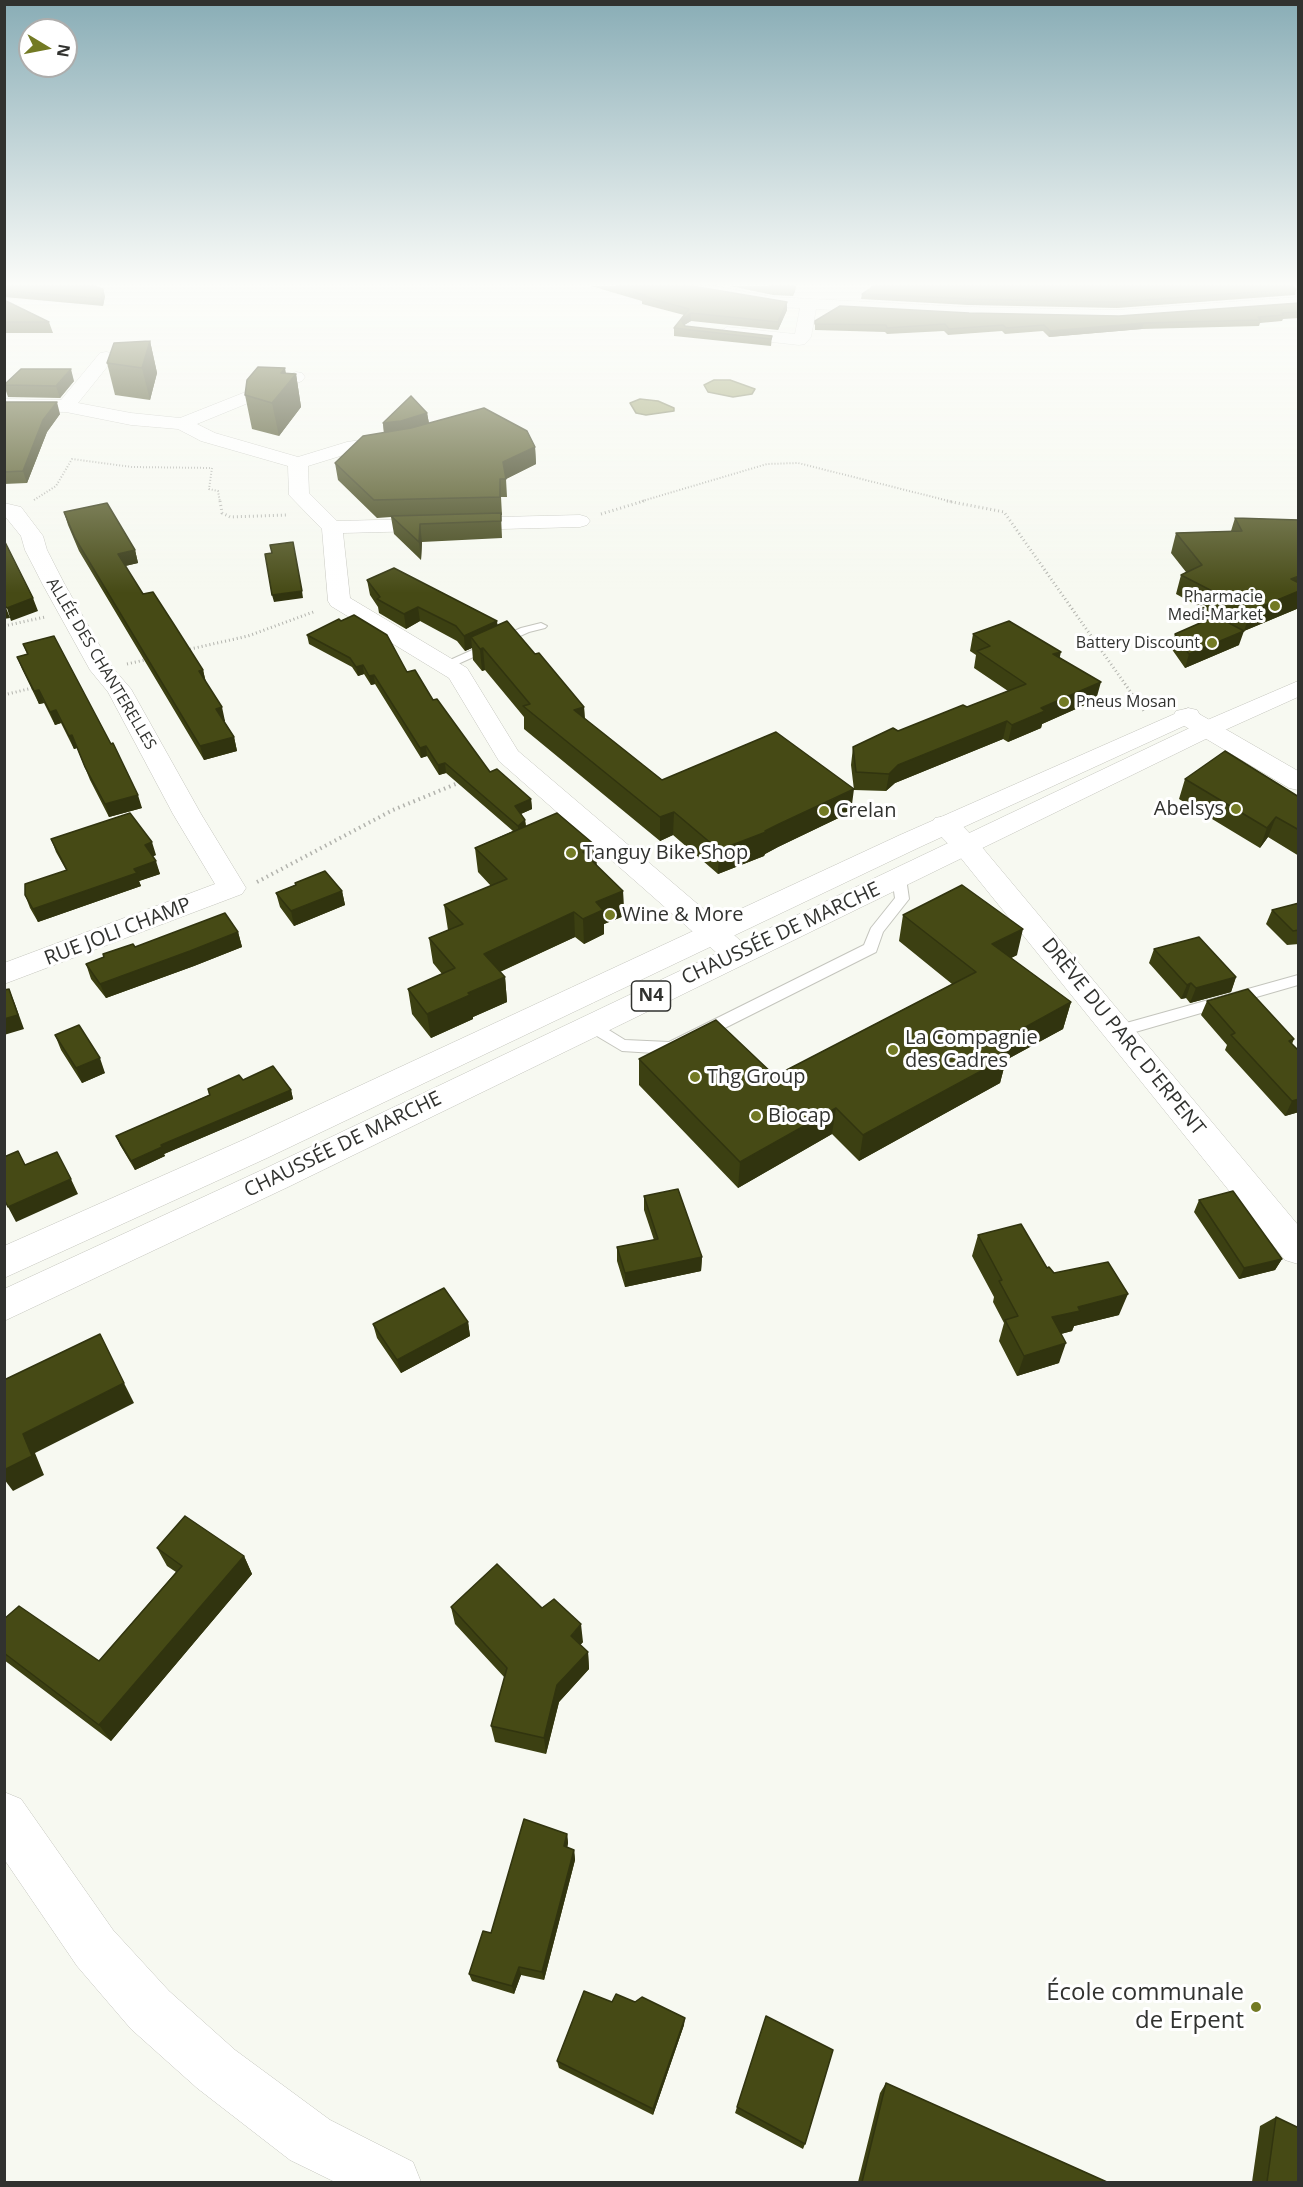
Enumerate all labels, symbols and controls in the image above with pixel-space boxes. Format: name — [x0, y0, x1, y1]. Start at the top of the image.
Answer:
north arrow — [18, 18, 78, 78]
text: N — [52, 42, 76, 59]
street label: ALLÉE DES CHANTERELLES — [42, 575, 160, 753]
place label: Pharmacie Medi-Market — [1168, 587, 1263, 625]
marker: Pharmacie Medi-Market — [1268, 599, 1282, 613]
place label: Battery Discount — [1076, 633, 1200, 653]
marker: Battery Discount — [1205, 636, 1219, 650]
place label: Pneus Mosan — [1076, 692, 1176, 712]
marker: Pneus Mosan — [1057, 695, 1071, 709]
place label: Abelsys — [1154, 797, 1224, 821]
place label: Crelan — [836, 799, 896, 823]
marker: Abelsys — [1229, 802, 1243, 816]
marker: Crelan — [817, 804, 831, 818]
place label: Tanguy Bike Shop — [583, 841, 748, 865]
marker: Tanguy Bike Shop — [564, 846, 578, 860]
street label: CHAUSSÉE DE MARCHE — [678, 877, 884, 991]
street label: RUE JOLI CHAMP — [41, 893, 195, 971]
place label: Wine & More — [622, 903, 743, 927]
marker: Wine & More — [603, 908, 617, 922]
street label: DRÈVE DU PARC D'ERPENT — [1036, 934, 1210, 1140]
road number: N4 — [632, 981, 670, 1011]
place label: La Compagnie des Cadres — [905, 1026, 1038, 1073]
marker: La Compagnie des Cadres — [886, 1043, 900, 1057]
place label: Thg Group — [707, 1065, 806, 1089]
marker: Thg Group — [688, 1070, 702, 1084]
street label: CHAUSSÉE DE MARCHE — [241, 1087, 445, 1203]
place label: Biocap — [768, 1104, 831, 1128]
marker: Biocap — [749, 1109, 763, 1123]
place label: École communale de Erpent — [1046, 1979, 1244, 2035]
marker: École communale de Erpent — [1249, 2000, 1263, 2014]

